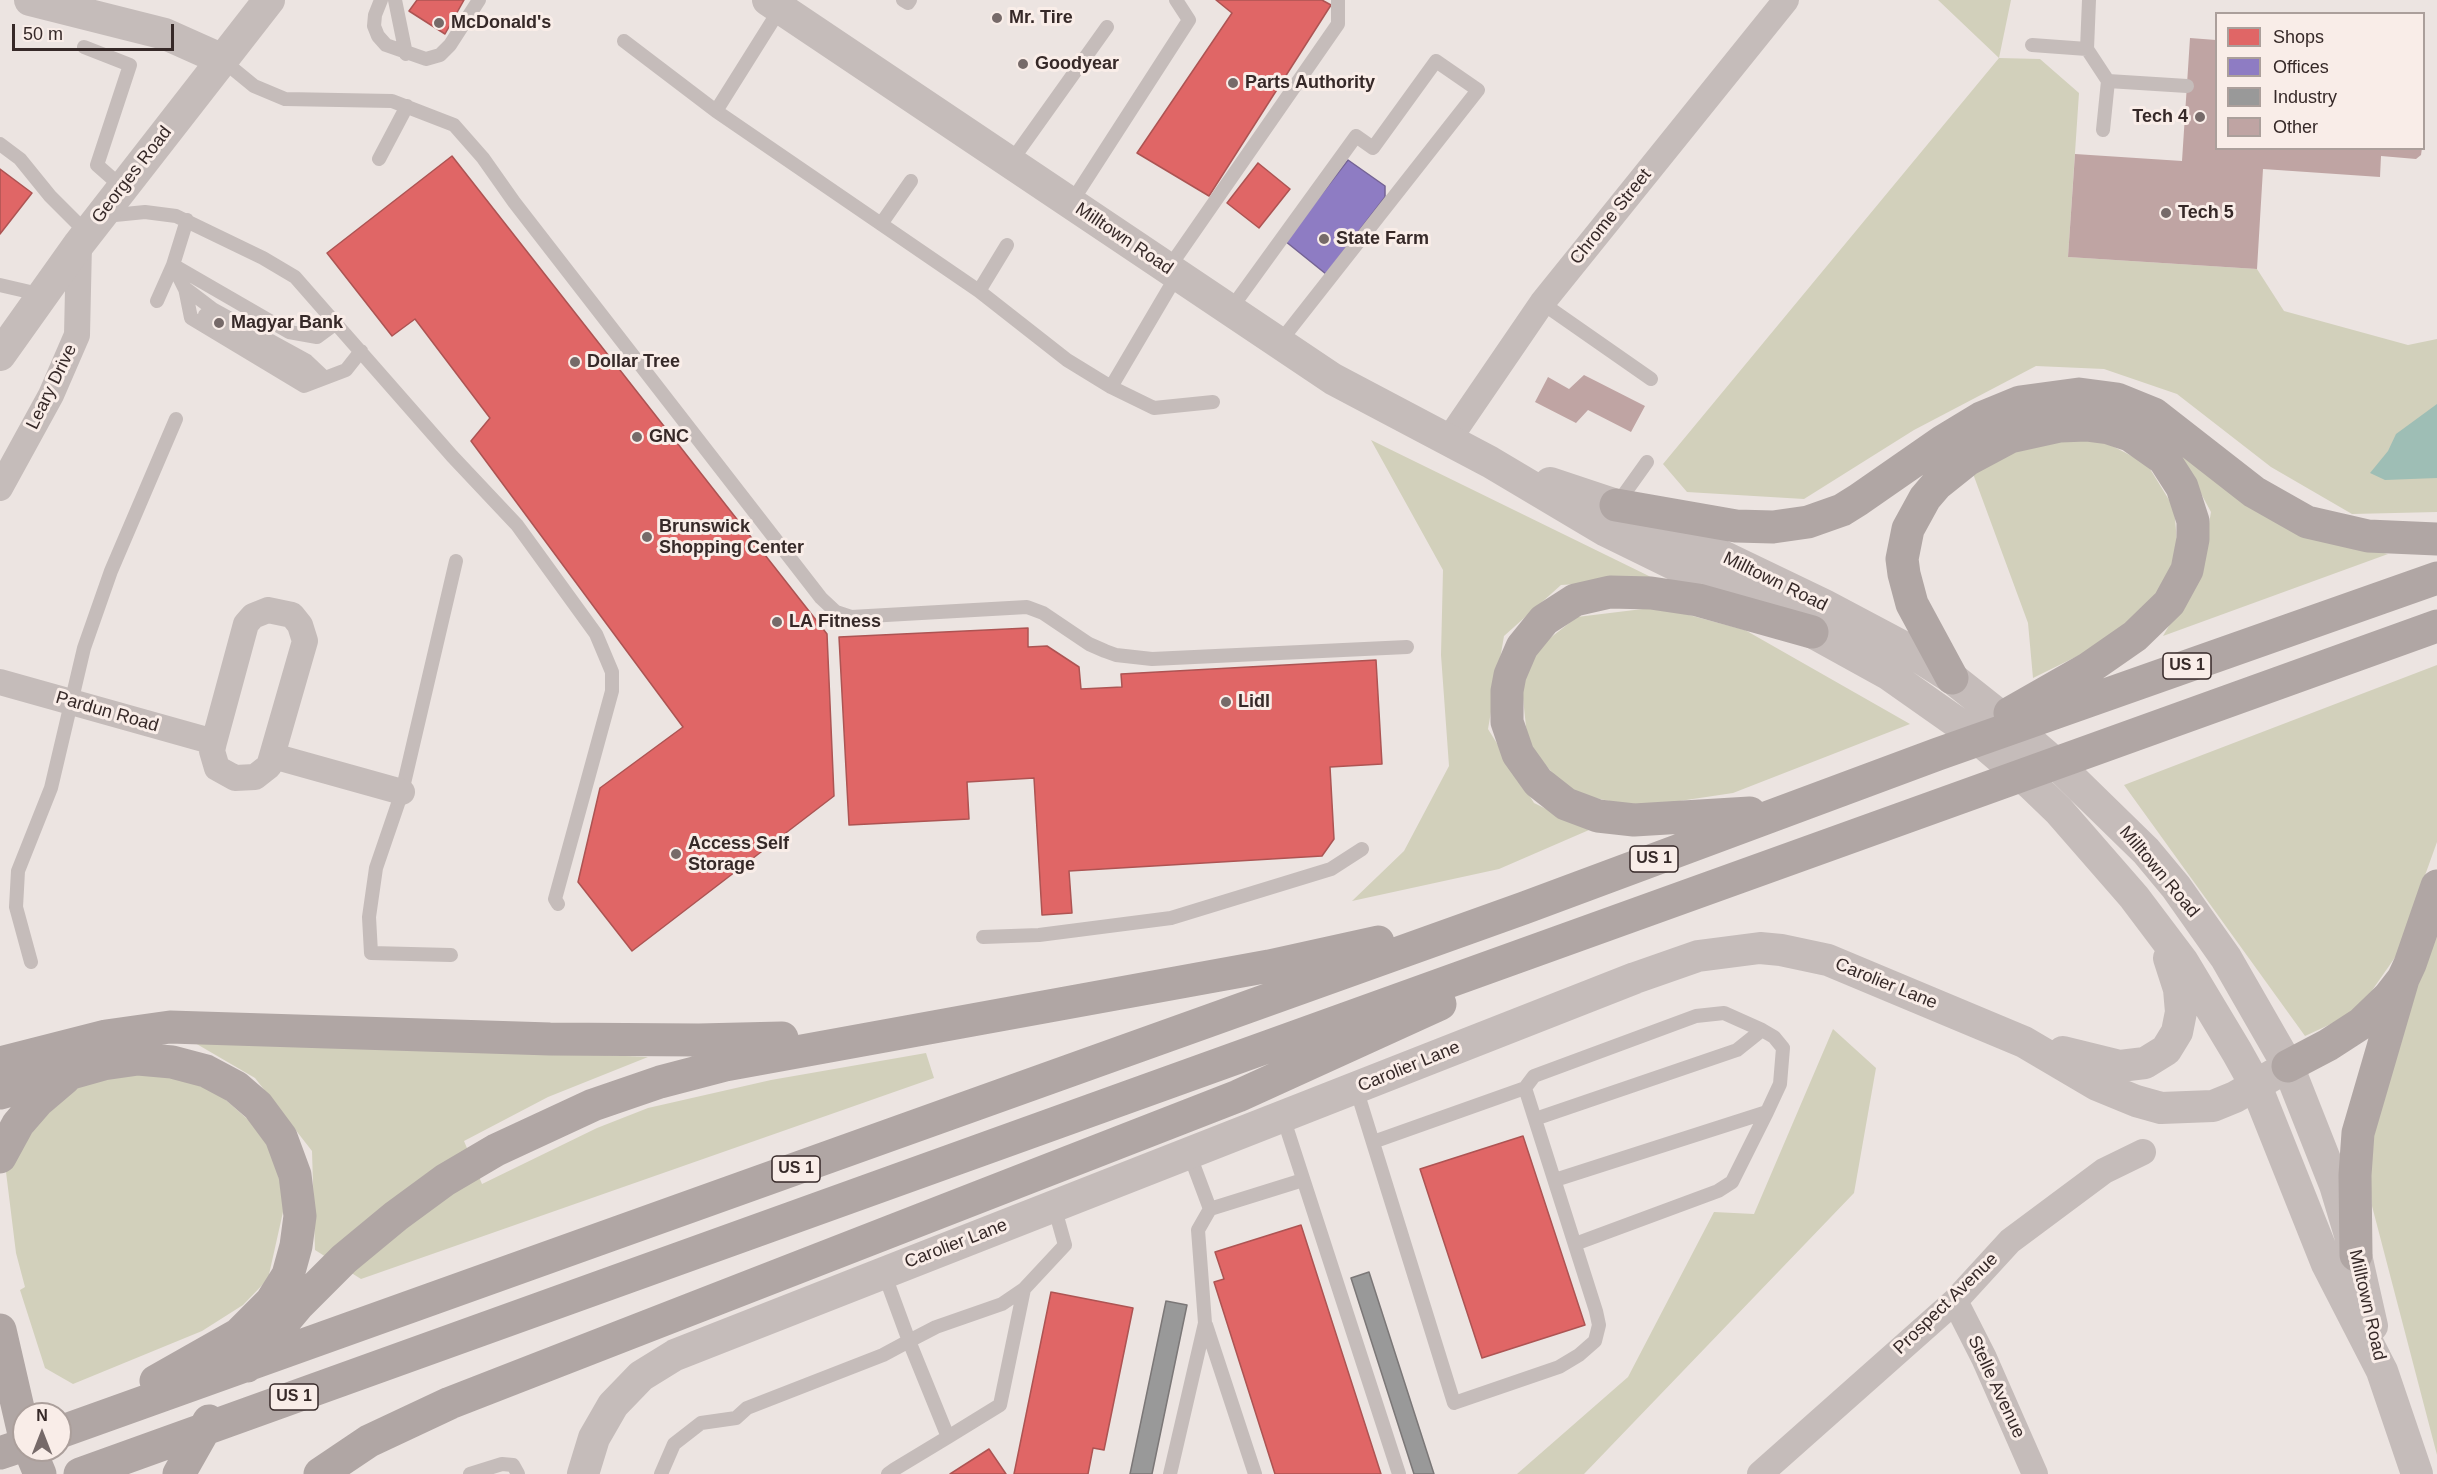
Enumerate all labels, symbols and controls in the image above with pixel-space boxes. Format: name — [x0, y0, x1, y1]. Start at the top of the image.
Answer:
place label: Mr. Tire — [1009, 7, 1073, 29]
marker: Mr. Tire — [990, 11, 1004, 25]
scale bar — [15, 12, 177, 50]
place label: McDonald's — [451, 12, 551, 34]
legend — [2215, 12, 2425, 150]
marker: McDonald's — [432, 16, 446, 30]
text: 50 m — [23, 24, 63, 44]
text: Shops — [2273, 27, 2324, 47]
place label: Goodyear — [1035, 53, 1119, 75]
marker: Goodyear — [1016, 57, 1030, 71]
text: Offices — [2273, 57, 2329, 77]
place label: Parts Authority — [1245, 72, 1375, 94]
marker: Parts Authority — [1226, 76, 1240, 90]
text: Industry — [2273, 87, 2337, 107]
place label: Tech 4 — [2132, 106, 2188, 128]
marker: Tech 4 — [2193, 110, 2207, 124]
text: Other — [2273, 117, 2318, 137]
street label: Georges Road — [87, 122, 177, 228]
street label: Chrome Street — [1566, 165, 1656, 269]
street label: Milltown Road — [1071, 198, 1177, 280]
place label: Tech 5 — [2178, 202, 2234, 224]
marker: Tech 5 — [2159, 206, 2173, 220]
place label: State Farm — [1336, 228, 1429, 250]
marker: State Farm — [1317, 232, 1331, 246]
place label: Magyar Bank — [231, 312, 343, 334]
marker: Magyar Bank — [212, 316, 226, 330]
street label: Leary Drive — [22, 341, 82, 433]
place label: Dollar Tree — [587, 351, 680, 373]
marker: Dollar Tree — [568, 355, 582, 369]
place label: GNC — [649, 426, 689, 448]
marker: GNC — [630, 430, 644, 444]
place label: Brunswick Shopping Center — [659, 516, 804, 558]
marker: Brunswick Shopping Center — [640, 530, 654, 544]
street label: Milltown Road — [1719, 548, 1831, 616]
place label: LA Fitness — [789, 611, 881, 633]
marker: LA Fitness — [770, 615, 784, 629]
road number: US 1 — [2163, 653, 2211, 679]
street label: Pardun Road — [53, 687, 161, 737]
place label: Lidl — [1238, 691, 1270, 713]
marker: Lidl — [1219, 695, 1233, 709]
street label: Milltown Road — [2114, 822, 2204, 922]
place label: Access Self Storage — [688, 833, 789, 876]
road number: US 1 — [1630, 846, 1678, 872]
marker: Access Self Storage — [669, 847, 683, 861]
street label: Carolier Lane — [1832, 954, 1940, 1014]
street label: Carolier Lane — [1355, 1037, 1463, 1097]
road number: US 1 — [772, 1156, 820, 1182]
street label: Carolier Lane — [902, 1215, 1010, 1273]
street label: Milltown Road — [2344, 1247, 2390, 1363]
street label: Prospect Avenue — [1889, 1249, 2003, 1359]
street label: Stelle Avenue — [1963, 1332, 2029, 1442]
road number: US 1 — [270, 1384, 318, 1410]
north arrow — [12, 1402, 72, 1462]
text: N — [36, 1407, 48, 1424]

